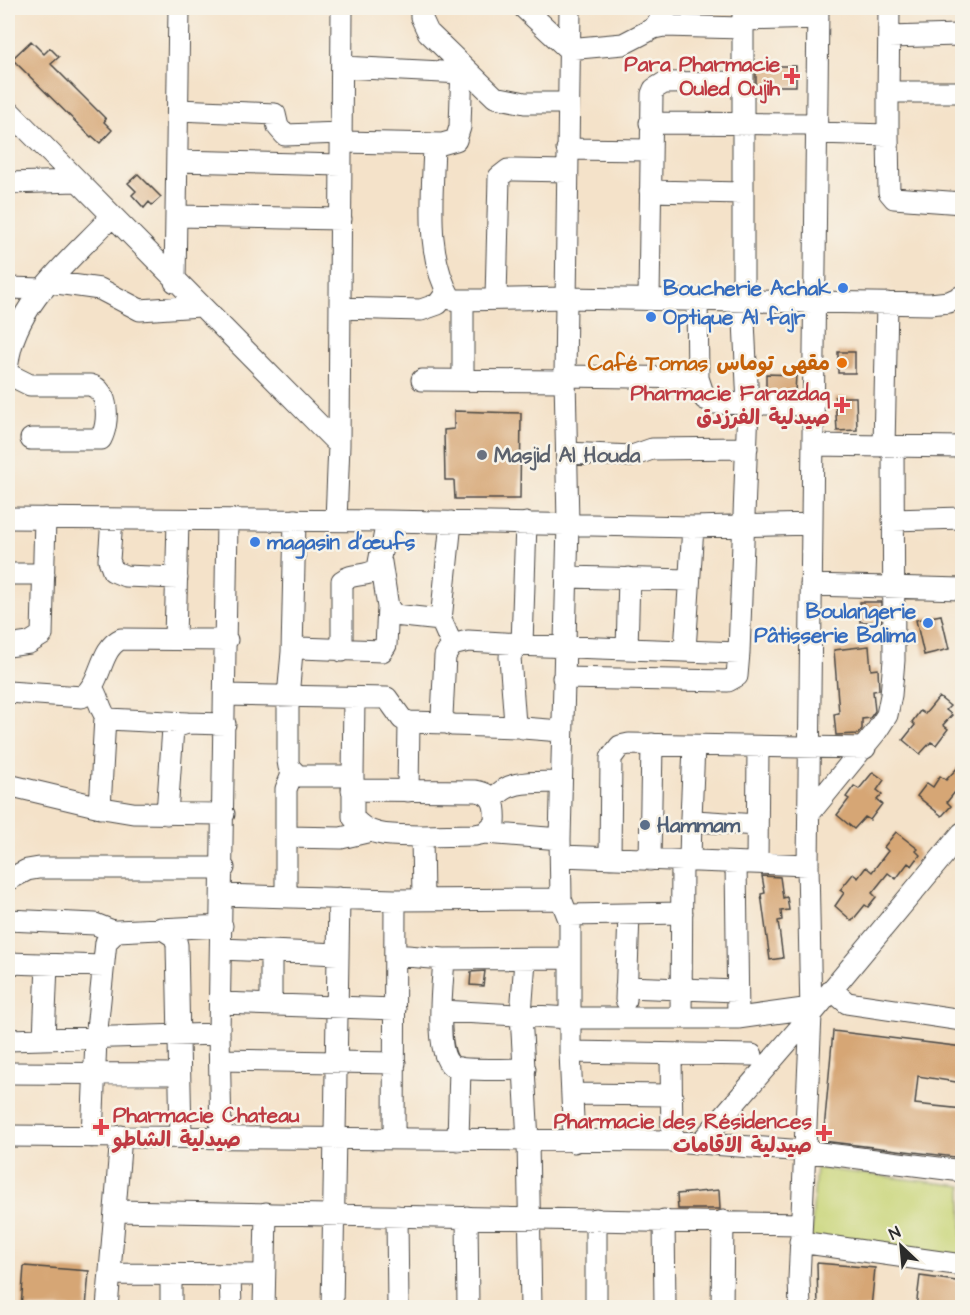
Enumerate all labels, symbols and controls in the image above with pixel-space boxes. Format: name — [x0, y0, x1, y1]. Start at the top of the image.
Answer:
place label: Para Pharmacie Ouled Oujih — [624, 50, 781, 104]
marker: Para Pharmacie Ouled Oujih — [785, 69, 799, 83]
place label: Boucherie Achak — [663, 274, 831, 303]
marker: Boucherie Achak — [836, 281, 850, 295]
place label: Optique Al fajr — [663, 303, 806, 333]
marker: Optique Al fajr — [644, 310, 658, 324]
place label: Café Tomas مقهى توماس — [588, 349, 830, 378]
marker: Café Tomas مقهى توماس — [835, 356, 849, 370]
place label: Pharmacie Farazdaq صيدلية الفرزدق — [631, 379, 830, 432]
marker: Pharmacie Farazdaq صيدلية الفرزدق — [835, 398, 849, 412]
place label: Masjid Al Houda — [494, 441, 641, 471]
marker: Masjid Al Houda — [475, 448, 489, 462]
place label: magasin d'œufs — [267, 528, 416, 559]
marker: magasin d'œufs — [248, 535, 262, 549]
place label: Boulangerie Pâtisserie Balima — [754, 597, 917, 650]
marker: Boulangerie Pâtisserie Balima — [921, 616, 935, 630]
place label: Hammam — [657, 811, 741, 840]
marker: Hammam — [638, 818, 652, 832]
place label: Pharmacie Chateau صيدلية الشاطو — [111, 1101, 300, 1154]
place label: Pharmacie des Résidences صيدلية الاقامات — [554, 1107, 812, 1160]
marker: Pharmacie Chateau صيدلية الشاطو — [94, 1120, 108, 1134]
marker: Pharmacie des Résidences صيدلية الاقامات — [817, 1126, 831, 1140]
north arrow — [871, 1216, 931, 1276]
text: N — [886, 1221, 904, 1246]

